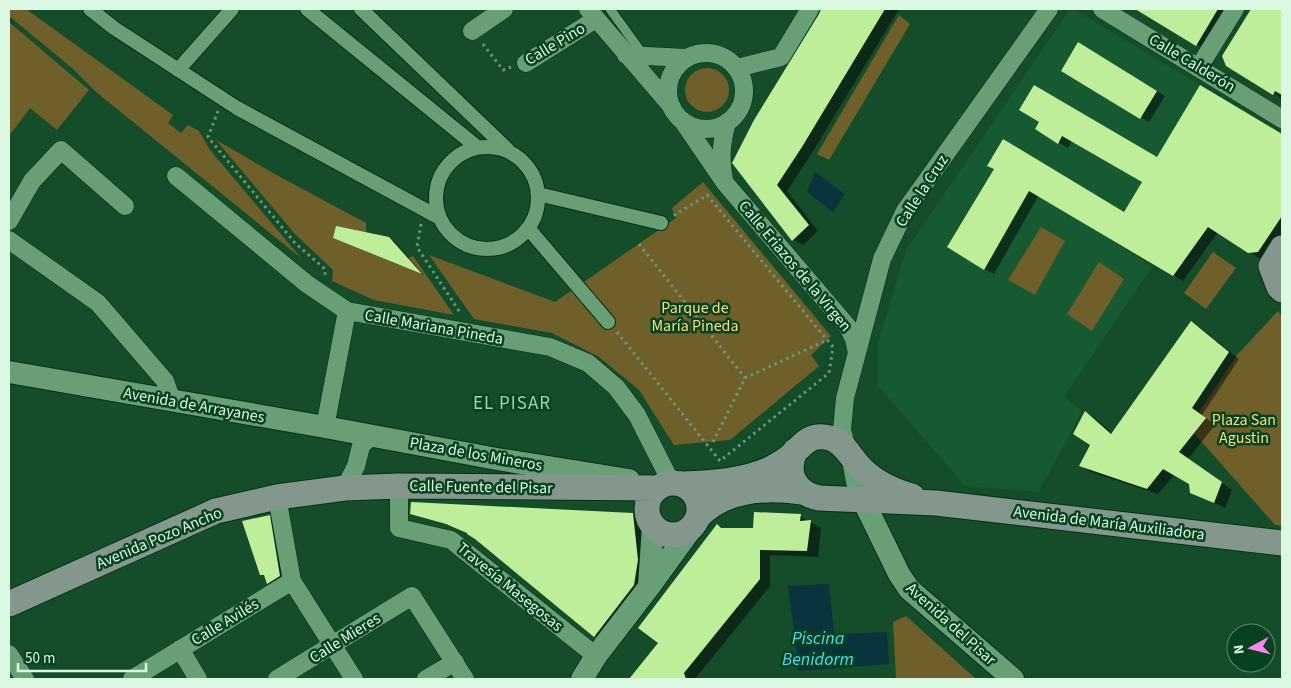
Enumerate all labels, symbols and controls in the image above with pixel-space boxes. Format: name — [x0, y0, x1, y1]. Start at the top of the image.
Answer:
street label: Calle Pino — [521, 17, 589, 71]
street label: Calle Calderón — [1145, 28, 1239, 98]
street label: Calle la Cruz — [890, 150, 954, 231]
street label: Calle Eriazos de la Virgen — [734, 196, 856, 336]
park label: Parque de María Pineda — [651, 297, 739, 337]
street label: Calle Mariana Pineda — [363, 304, 505, 350]
street label: Avenida de Arrayanes — [122, 382, 267, 428]
district label: EL PISAR — [473, 390, 551, 417]
park label: Plaza San Agustin — [1212, 409, 1276, 449]
street label: Plaza de los Mineros — [408, 431, 544, 477]
street label: Calle Fuente del Pisar — [409, 475, 553, 499]
street label: Avenida de María Auxiliadora — [1012, 500, 1206, 546]
street label: Avenida Pozo Ancho — [93, 502, 225, 574]
street label: Travesía Masegosas — [452, 537, 568, 637]
street label: Avenida del Pisar — [901, 578, 1001, 671]
street label: Calle Avilés — [187, 593, 263, 651]
street label: Calle Mieres — [305, 607, 385, 669]
north arrow — [1226, 623, 1276, 673]
water label: Piscina Benidorm — [782, 626, 854, 672]
scale bar — [18, 640, 145, 672]
text: N — [1229, 644, 1250, 655]
text: 50 m — [25, 648, 55, 669]

